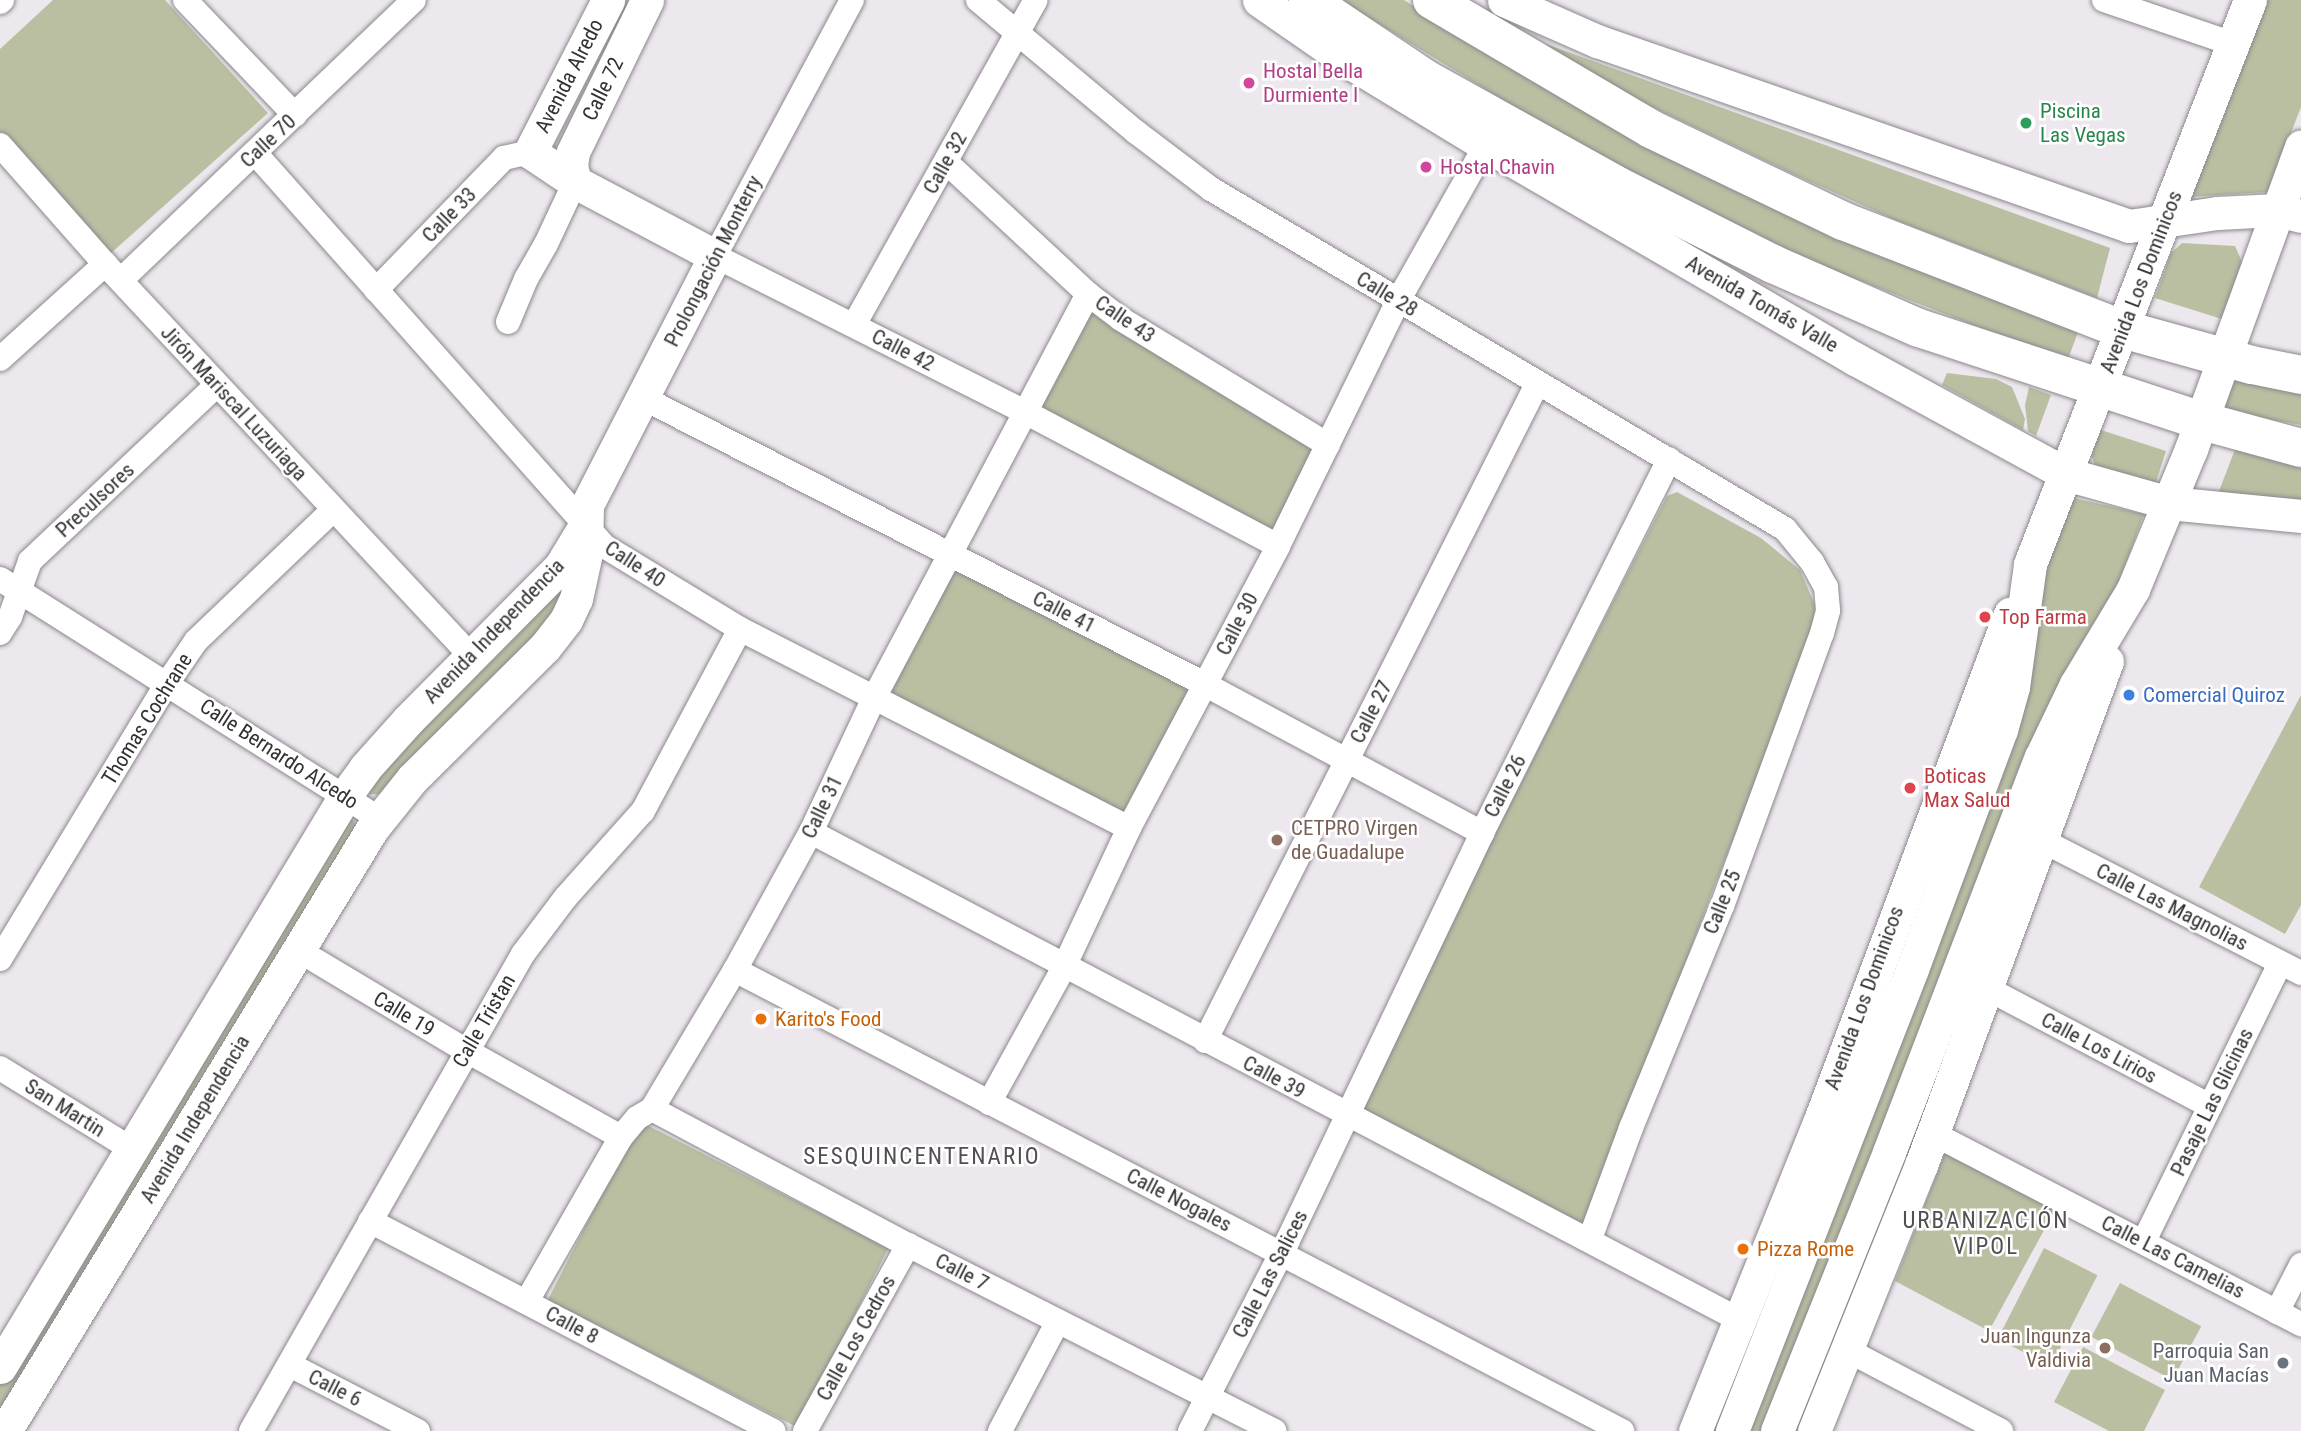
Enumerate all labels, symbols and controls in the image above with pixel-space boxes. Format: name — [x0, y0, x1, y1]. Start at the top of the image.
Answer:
street label: Avenida Alredo — [530, 15, 608, 137]
street label: Calle 72 — [577, 53, 629, 125]
place label: Hostal Bella Durmiente I — [1263, 58, 1363, 108]
marker: Hostal Bella Durmiente I — [1241, 75, 1257, 91]
place label: Piscina Las Vegas — [2040, 98, 2126, 148]
street label: Calle 70 — [235, 109, 301, 173]
marker: Piscina Las Vegas — [2018, 115, 2034, 131]
street label: Calle 32 — [918, 128, 972, 198]
place label: Hostal Chavin — [1440, 154, 1555, 180]
marker: Hostal Chavin — [1418, 159, 1434, 175]
street label: Prolongación Monterry — [659, 171, 767, 351]
street label: Calle 33 — [417, 182, 481, 248]
street label: Avenida Los Dominicos — [2095, 187, 2187, 377]
street label: Avenida Tomás Valle — [1681, 250, 1843, 358]
street label: Calle 28 — [1352, 266, 1422, 322]
street label: Calle 43 — [1090, 290, 1160, 348]
street label: Jirón Mariscal Luzuriaga — [155, 320, 313, 486]
street label: Calle 42 — [867, 324, 939, 376]
street label: Preculsores — [51, 457, 139, 543]
street label: Calle 40 — [600, 535, 670, 593]
street label: Avenida Independencia — [418, 553, 570, 709]
street label: Calle 41 — [1028, 586, 1100, 638]
street label: Calle 30 — [1211, 588, 1263, 660]
place label: Top Farma — [1999, 604, 2087, 630]
marker: Top Farma — [1977, 609, 1993, 625]
street label: Thomas Cochrane — [97, 649, 197, 789]
street label: Calle 27 — [1345, 676, 1397, 748]
place label: Comercial Quiroz — [2143, 682, 2285, 708]
marker: Comercial Quiroz — [2121, 687, 2137, 703]
street label: Calle Bernardo Alcedo — [195, 693, 363, 815]
street label: Calle 26 — [1479, 750, 1531, 822]
place label: Boticas Max Salud — [1924, 763, 2010, 813]
street label: Calle 31 — [796, 771, 848, 843]
marker: Boticas Max Salud — [1902, 780, 1918, 796]
place label: CETPRO Virgen de Guadalupe — [1291, 815, 1418, 865]
marker: CETPRO Virgen de Guadalupe — [1269, 832, 1285, 848]
street label: Calle Las Magnolias — [2092, 858, 2252, 956]
street label: Calle 25 — [1698, 866, 1746, 938]
street label: Avenida Los Dominicos — [1819, 903, 1909, 1093]
street label: Calle Tristan — [447, 970, 521, 1072]
street label: Calle 19 — [369, 986, 439, 1042]
place label: Karito's Food — [775, 1006, 882, 1032]
street label: Calle Los Lirios — [2037, 1007, 2161, 1089]
marker: Karito's Food — [753, 1011, 769, 1027]
street label: Pasaje Las Glicinas — [2165, 1024, 2259, 1180]
street label: Avenida Independencia — [135, 1030, 255, 1208]
street label: Calle 39 — [1239, 1050, 1309, 1104]
street label: San Martin — [20, 1073, 110, 1143]
district label: SESQUINCENTENARIO — [805, 1143, 1039, 1171]
street label: Calle Nogales — [1122, 1163, 1236, 1237]
street label: Calle Las Salices — [1227, 1206, 1313, 1342]
district label: URBANIZACIÓN VIPOL — [1904, 1207, 2068, 1261]
street label: Calle Las Camelias — [2097, 1210, 2249, 1304]
place label: Pizza Rome — [1757, 1236, 1854, 1262]
marker: Pizza Rome — [1735, 1241, 1751, 1257]
street label: Calle 7 — [931, 1248, 993, 1296]
street label: Calle Los Cedros — [811, 1271, 901, 1405]
street label: Calle 8 — [541, 1301, 603, 1349]
place label: Juan Ingunza Valdivia — [1980, 1323, 2091, 1373]
place label: Parroquia San Juan Macías — [2153, 1338, 2269, 1388]
marker: Juan Ingunza Valdivia — [2097, 1340, 2113, 1356]
marker: Parroquia San Juan Macías — [2275, 1355, 2291, 1371]
street label: Calle 6 — [304, 1364, 366, 1412]

